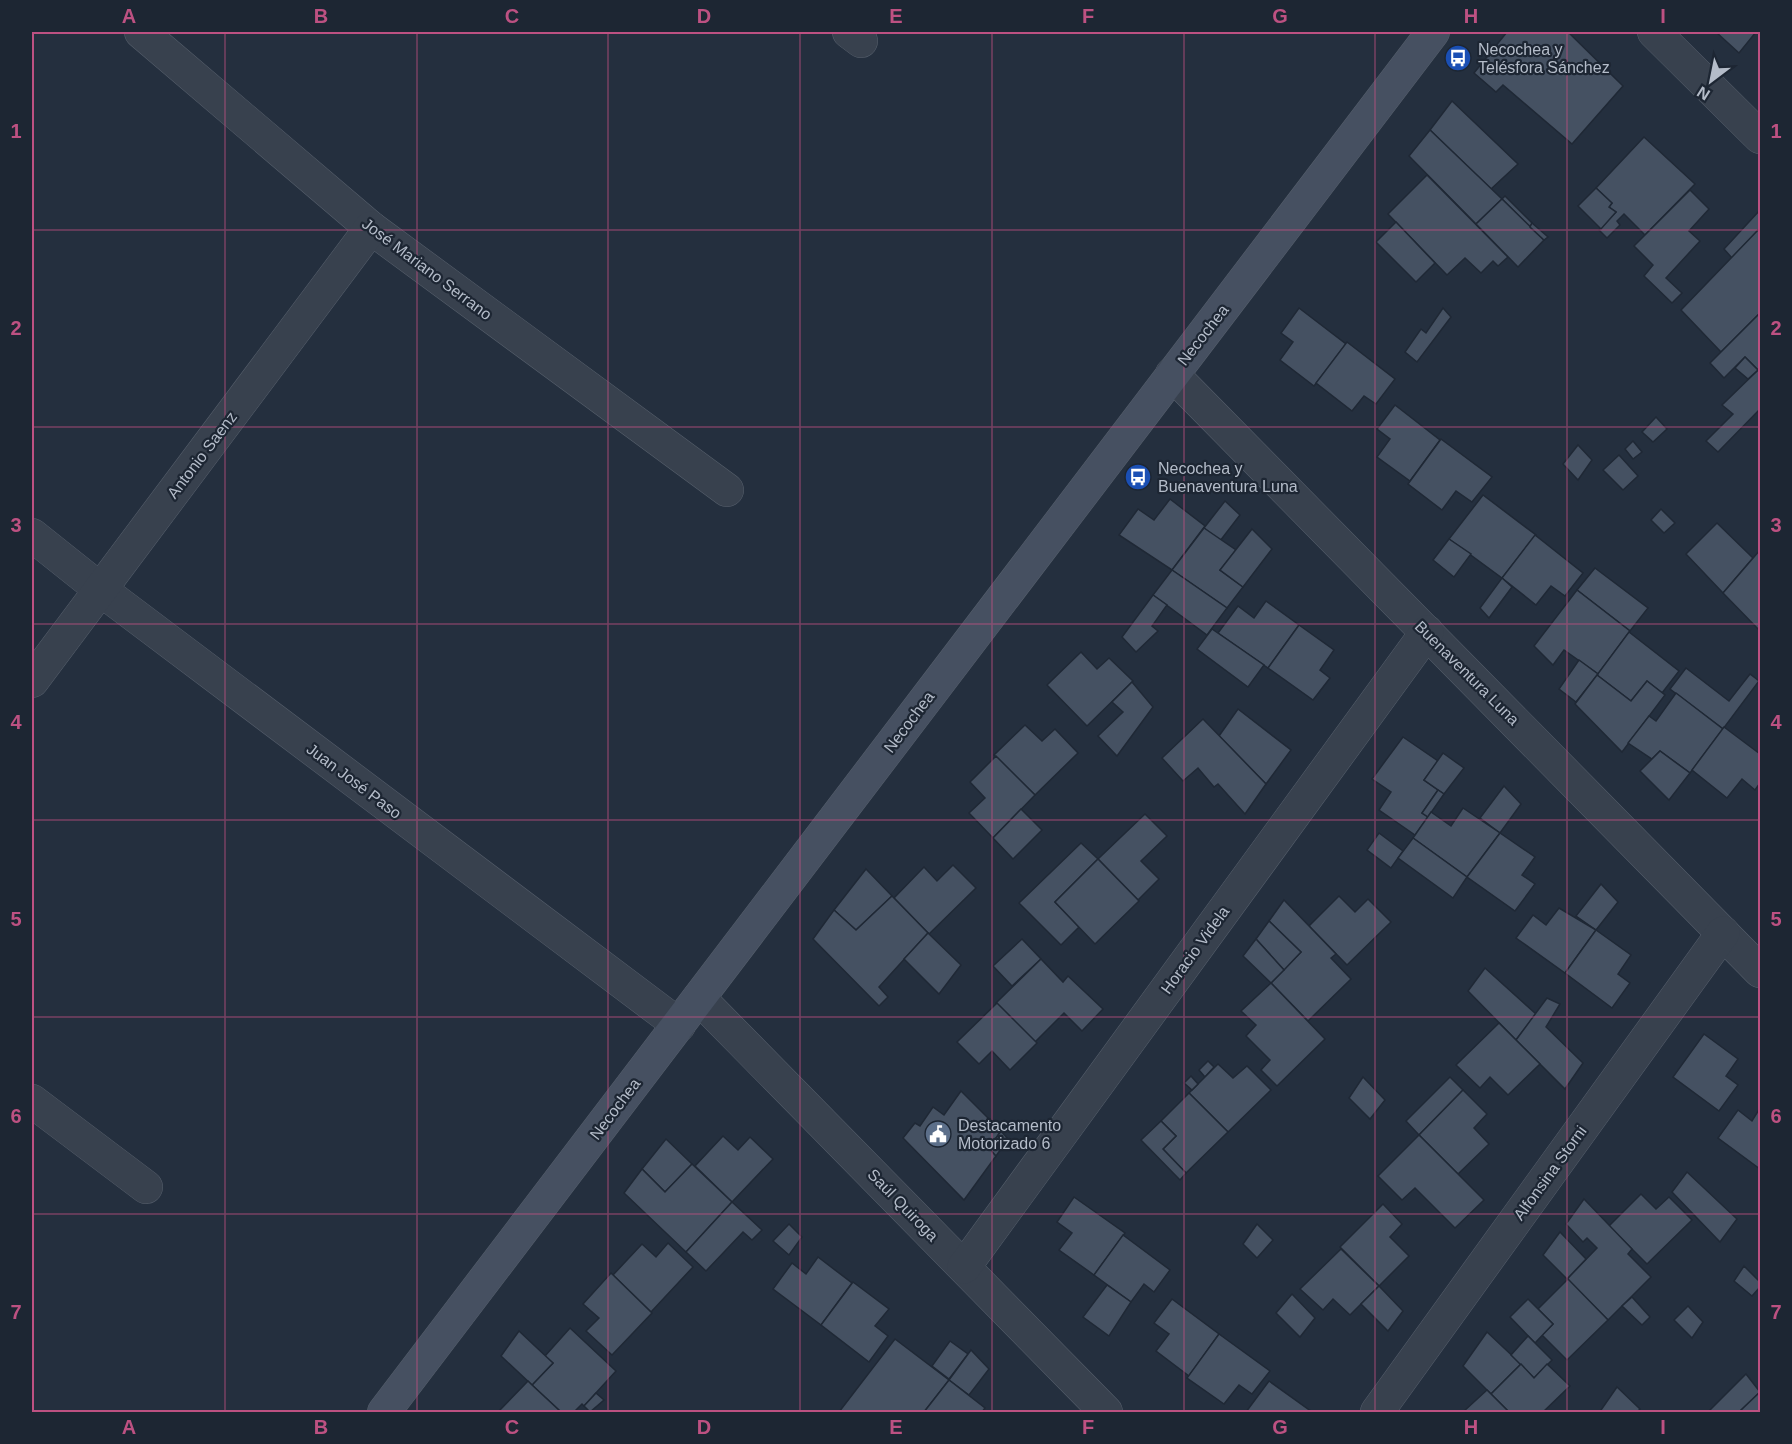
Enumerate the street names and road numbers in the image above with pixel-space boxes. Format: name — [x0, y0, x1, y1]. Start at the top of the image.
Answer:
street label: José Mariano Serrano — [359, 215, 495, 323]
street label: Necochea — [1174, 301, 1232, 369]
street label: Antonio Saenz — [164, 408, 240, 502]
street label: Buenaventura Luna — [1412, 618, 1522, 728]
street label: Necochea — [881, 688, 938, 756]
street label: Juan José Paso — [303, 740, 405, 822]
street label: Horacio Videla — [1158, 903, 1232, 997]
street label: Necochea — [587, 1075, 644, 1143]
street label: Alfonsina Storni — [1510, 1123, 1590, 1223]
street label: Saúl Quiroga — [864, 1166, 942, 1245]

